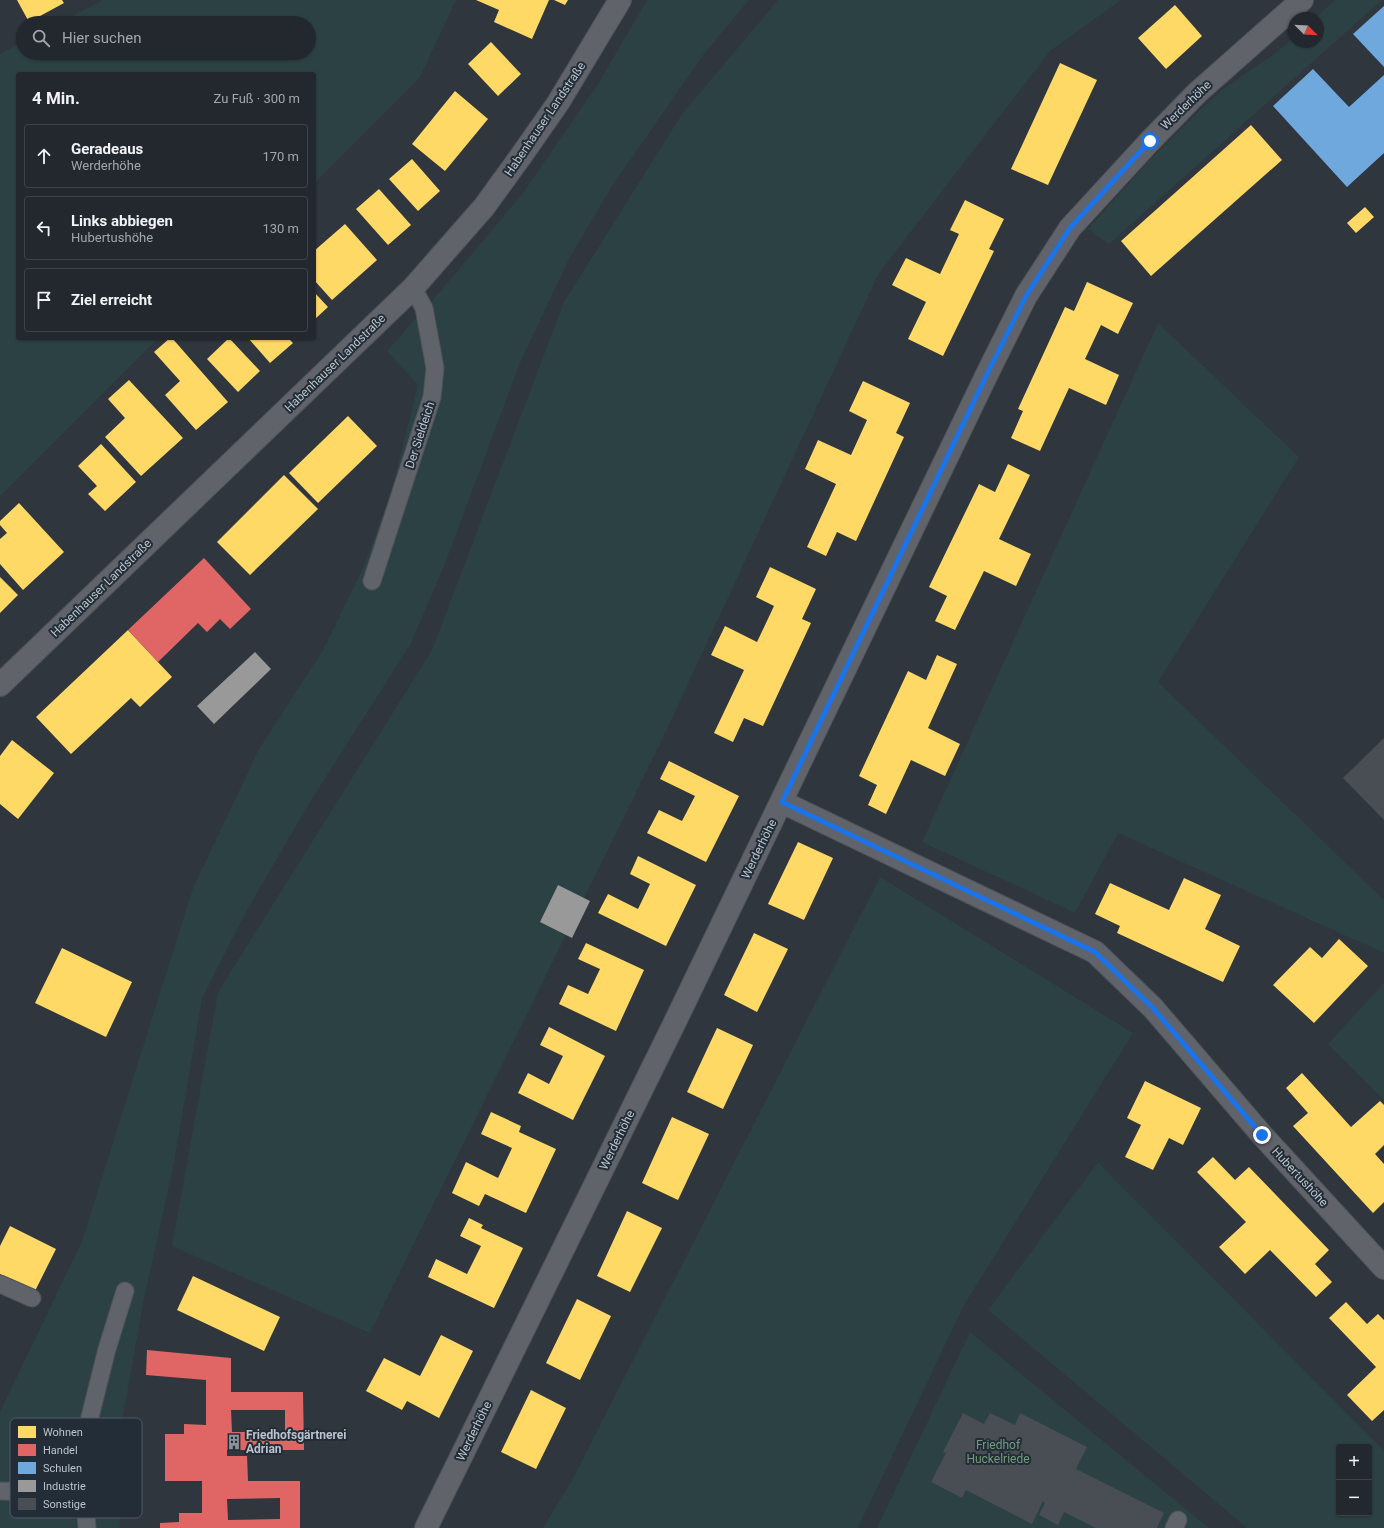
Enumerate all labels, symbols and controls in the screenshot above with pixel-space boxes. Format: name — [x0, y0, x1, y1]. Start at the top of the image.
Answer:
north arrow — [1288, 12, 1324, 48]
search box — [16, 16, 316, 60]
icon: search — [30, 27, 52, 49]
text: Hier suchen — [62, 29, 141, 47]
street label: Habenhauser Landstraße — [502, 59, 588, 179]
street label: Werderhöhe — [1158, 78, 1214, 132]
text: 4 Min. — [32, 88, 80, 108]
text: Zu Fuß · 300 m — [214, 91, 300, 106]
route start — [1141, 132, 1159, 150]
text: Geradeaus — [71, 140, 143, 158]
icon: ahead — [33, 145, 55, 167]
text: 170 m — [262, 149, 299, 164]
text: Werderhöhe — [71, 158, 141, 173]
text: Links abbiegen — [71, 212, 173, 230]
icon: left — [33, 217, 55, 239]
text: 130 m — [262, 221, 299, 236]
text: Hubertushöhe — [71, 230, 153, 245]
icon: arrive — [33, 289, 55, 311]
text: Ziel erreicht — [71, 291, 152, 309]
street label: Habenhauser Landstraße — [282, 311, 388, 415]
street label: Der Sieldeich — [403, 400, 437, 470]
street label: Habenhauser Landstraße — [48, 536, 154, 640]
street label: Werderhöhe — [739, 817, 779, 881]
street label: Werderhöhe — [597, 1108, 637, 1172]
route end — [1253, 1126, 1271, 1144]
street label: Hubertushöhe — [1269, 1145, 1331, 1209]
street label: Werderhöhe — [454, 1399, 494, 1463]
legend — [10, 1418, 142, 1518]
text: Wohnen — [43, 1426, 83, 1439]
place label: Friedhofsgärtnerei Adrian — [246, 1428, 346, 1456]
building icon: Friedhofsgärtnerei Adrian — [225, 1433, 243, 1451]
park label: Friedhof Huckelriede — [966, 1438, 1030, 1466]
text: Handel — [43, 1444, 78, 1457]
map controls — [1336, 1444, 1372, 1516]
button: + — [1336, 1444, 1372, 1480]
text: Schulen — [43, 1462, 82, 1475]
text: Industrie — [43, 1480, 86, 1493]
button: − — [1336, 1480, 1372, 1516]
text: Sonstige — [43, 1498, 86, 1511]

